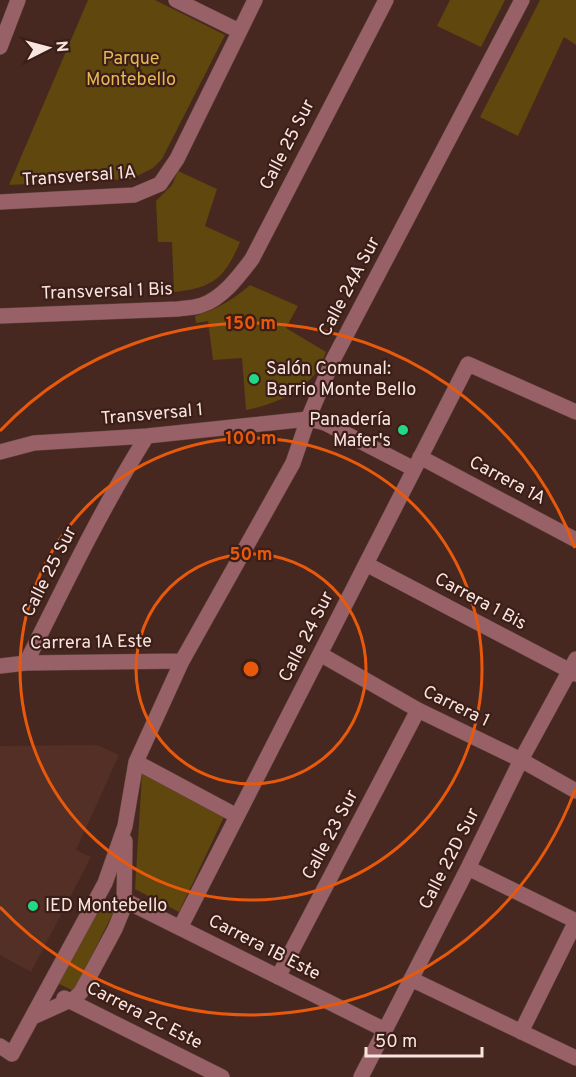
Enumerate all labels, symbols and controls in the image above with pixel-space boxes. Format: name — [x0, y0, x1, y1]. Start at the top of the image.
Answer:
north arrow — [18, 18, 78, 78]
text: N — [50, 40, 71, 53]
park label: Parque Montebello — [86, 48, 176, 92]
street label: Calle 25 Sur — [255, 96, 321, 194]
street label: Transversal 1A — [21, 162, 137, 192]
street label: Calle 24A Sur — [314, 233, 386, 341]
street label: Transversal 1 Bis — [41, 278, 173, 306]
text: 150 m — [226, 313, 276, 336]
place label: Salón Comunal: Barrio Monte Bello — [266, 358, 416, 402]
marker: Salón Comunal: Barrio Monte Bello — [247, 372, 261, 386]
street label: Transversal 1 — [100, 399, 204, 431]
place label: Panadería Mafer's — [309, 409, 391, 453]
marker: Panadería Mafer's — [396, 423, 410, 437]
text: 100 m — [225, 428, 277, 451]
street label: Carrera 1A — [465, 451, 549, 511]
street label: Calle 25 Sur — [17, 523, 83, 621]
text: 50 m — [229, 544, 273, 567]
street label: Carrera 1 Bis — [430, 568, 530, 636]
street label: Calle 24 Sur — [274, 588, 340, 686]
street label: Carrera 1A Este — [30, 630, 152, 656]
centre of rings — [241, 659, 261, 679]
street label: Carrera 1 — [419, 681, 493, 733]
street label: Calle 23 Sur — [298, 786, 364, 884]
street label: Calle 22D Sur — [415, 804, 485, 914]
place label: IED Montebello — [45, 895, 167, 918]
marker: IED Montebello — [26, 899, 40, 913]
street label: Carrera 1B Este — [204, 910, 324, 986]
street label: Carrera 2C Este — [82, 977, 206, 1055]
scale bar — [366, 1020, 482, 1058]
text: 50 m — [375, 1031, 417, 1054]

